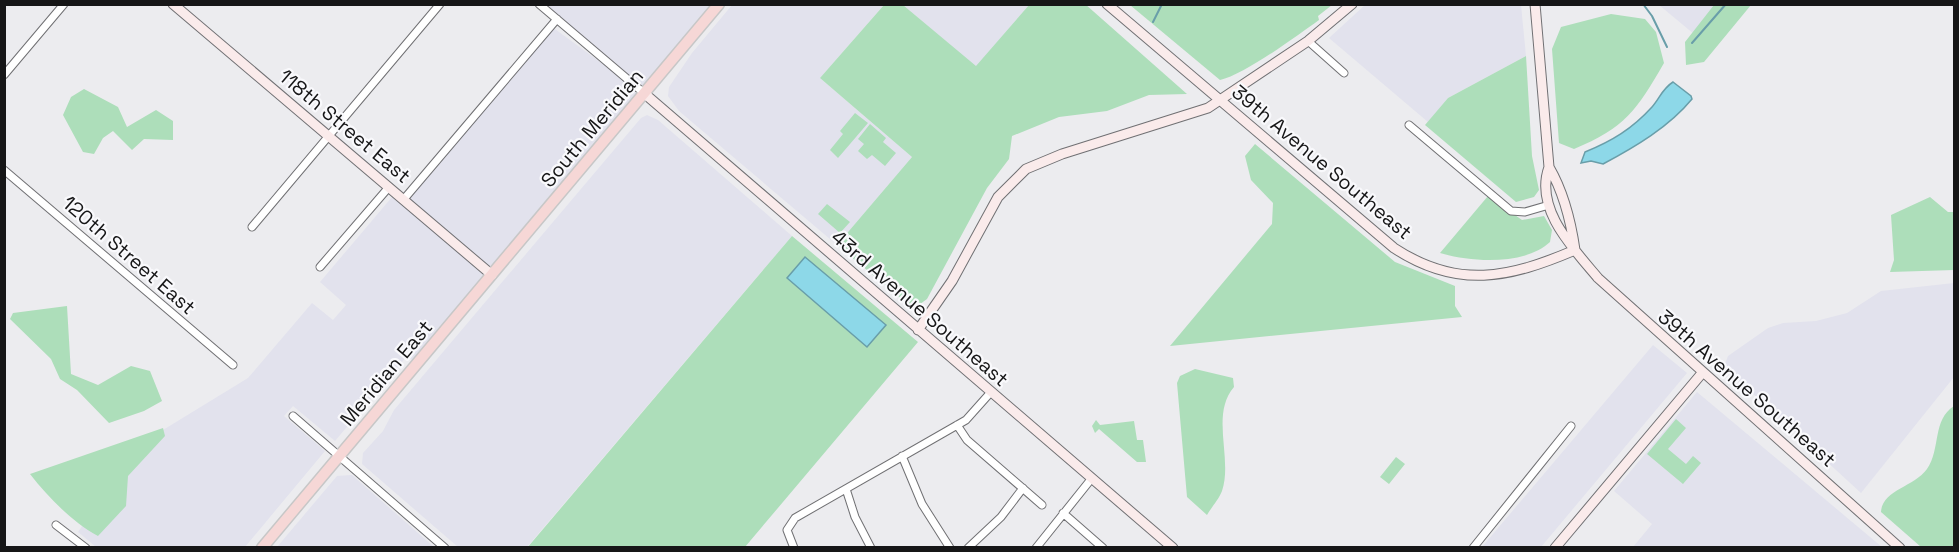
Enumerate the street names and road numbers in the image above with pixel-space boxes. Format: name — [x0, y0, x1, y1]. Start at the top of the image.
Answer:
street label: 118th Street East — [274, 63, 416, 189]
street label: South Meridian — [535, 63, 649, 193]
street label: 39th Avenue Southeast — [1227, 79, 1417, 245]
street label: 120th Street East — [57, 190, 201, 320]
street label: 43rd Avenue Southeast — [826, 224, 1014, 392]
street label: 39th Avenue Southeast — [1653, 304, 1841, 472]
street label: Meridian East — [334, 315, 438, 431]

